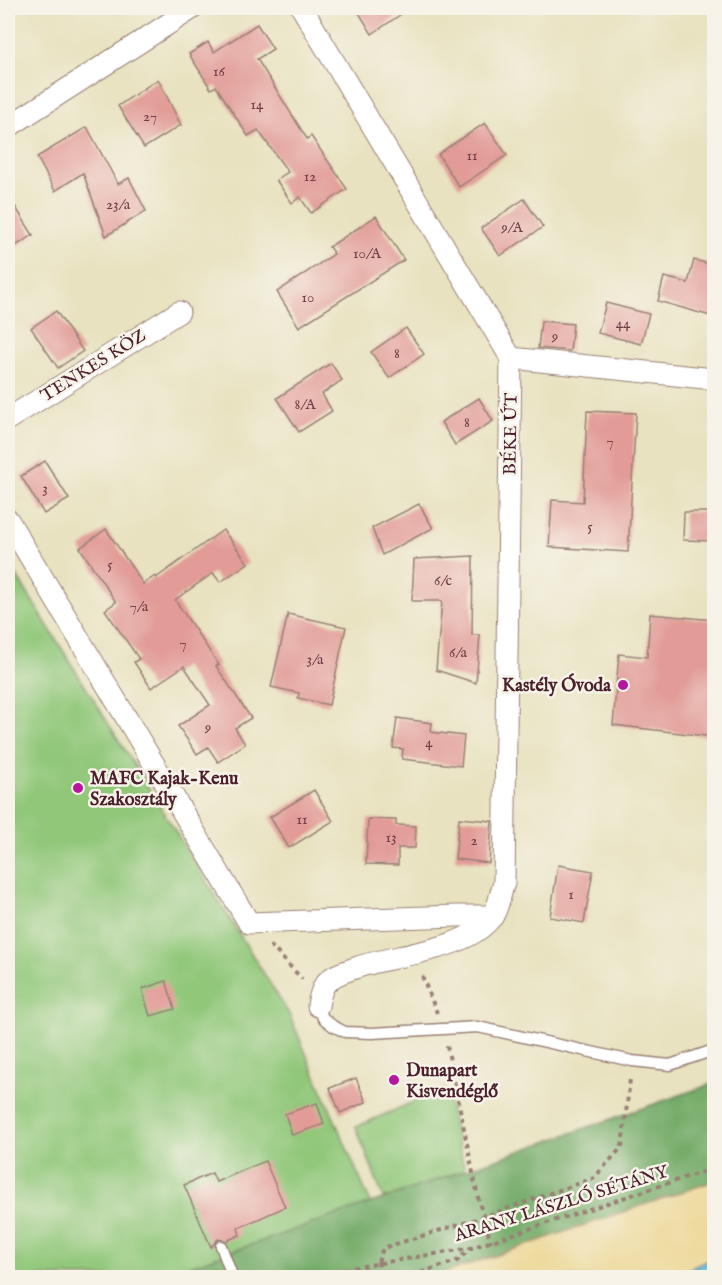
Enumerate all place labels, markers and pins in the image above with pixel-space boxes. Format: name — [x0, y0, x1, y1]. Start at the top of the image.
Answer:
place label: Kastély Óvoda — [502, 673, 612, 698]
marker: Kastély Óvoda — [616, 678, 630, 692]
place label: MAFC Kajak-Kenu Szakosztály — [90, 768, 239, 812]
marker: MAFC Kajak-Kenu Szakosztály — [71, 781, 85, 795]
place label: Dunapart Kisvendéglő — [406, 1060, 498, 1104]
marker: Dunapart Kisvendéglő — [387, 1073, 401, 1087]

